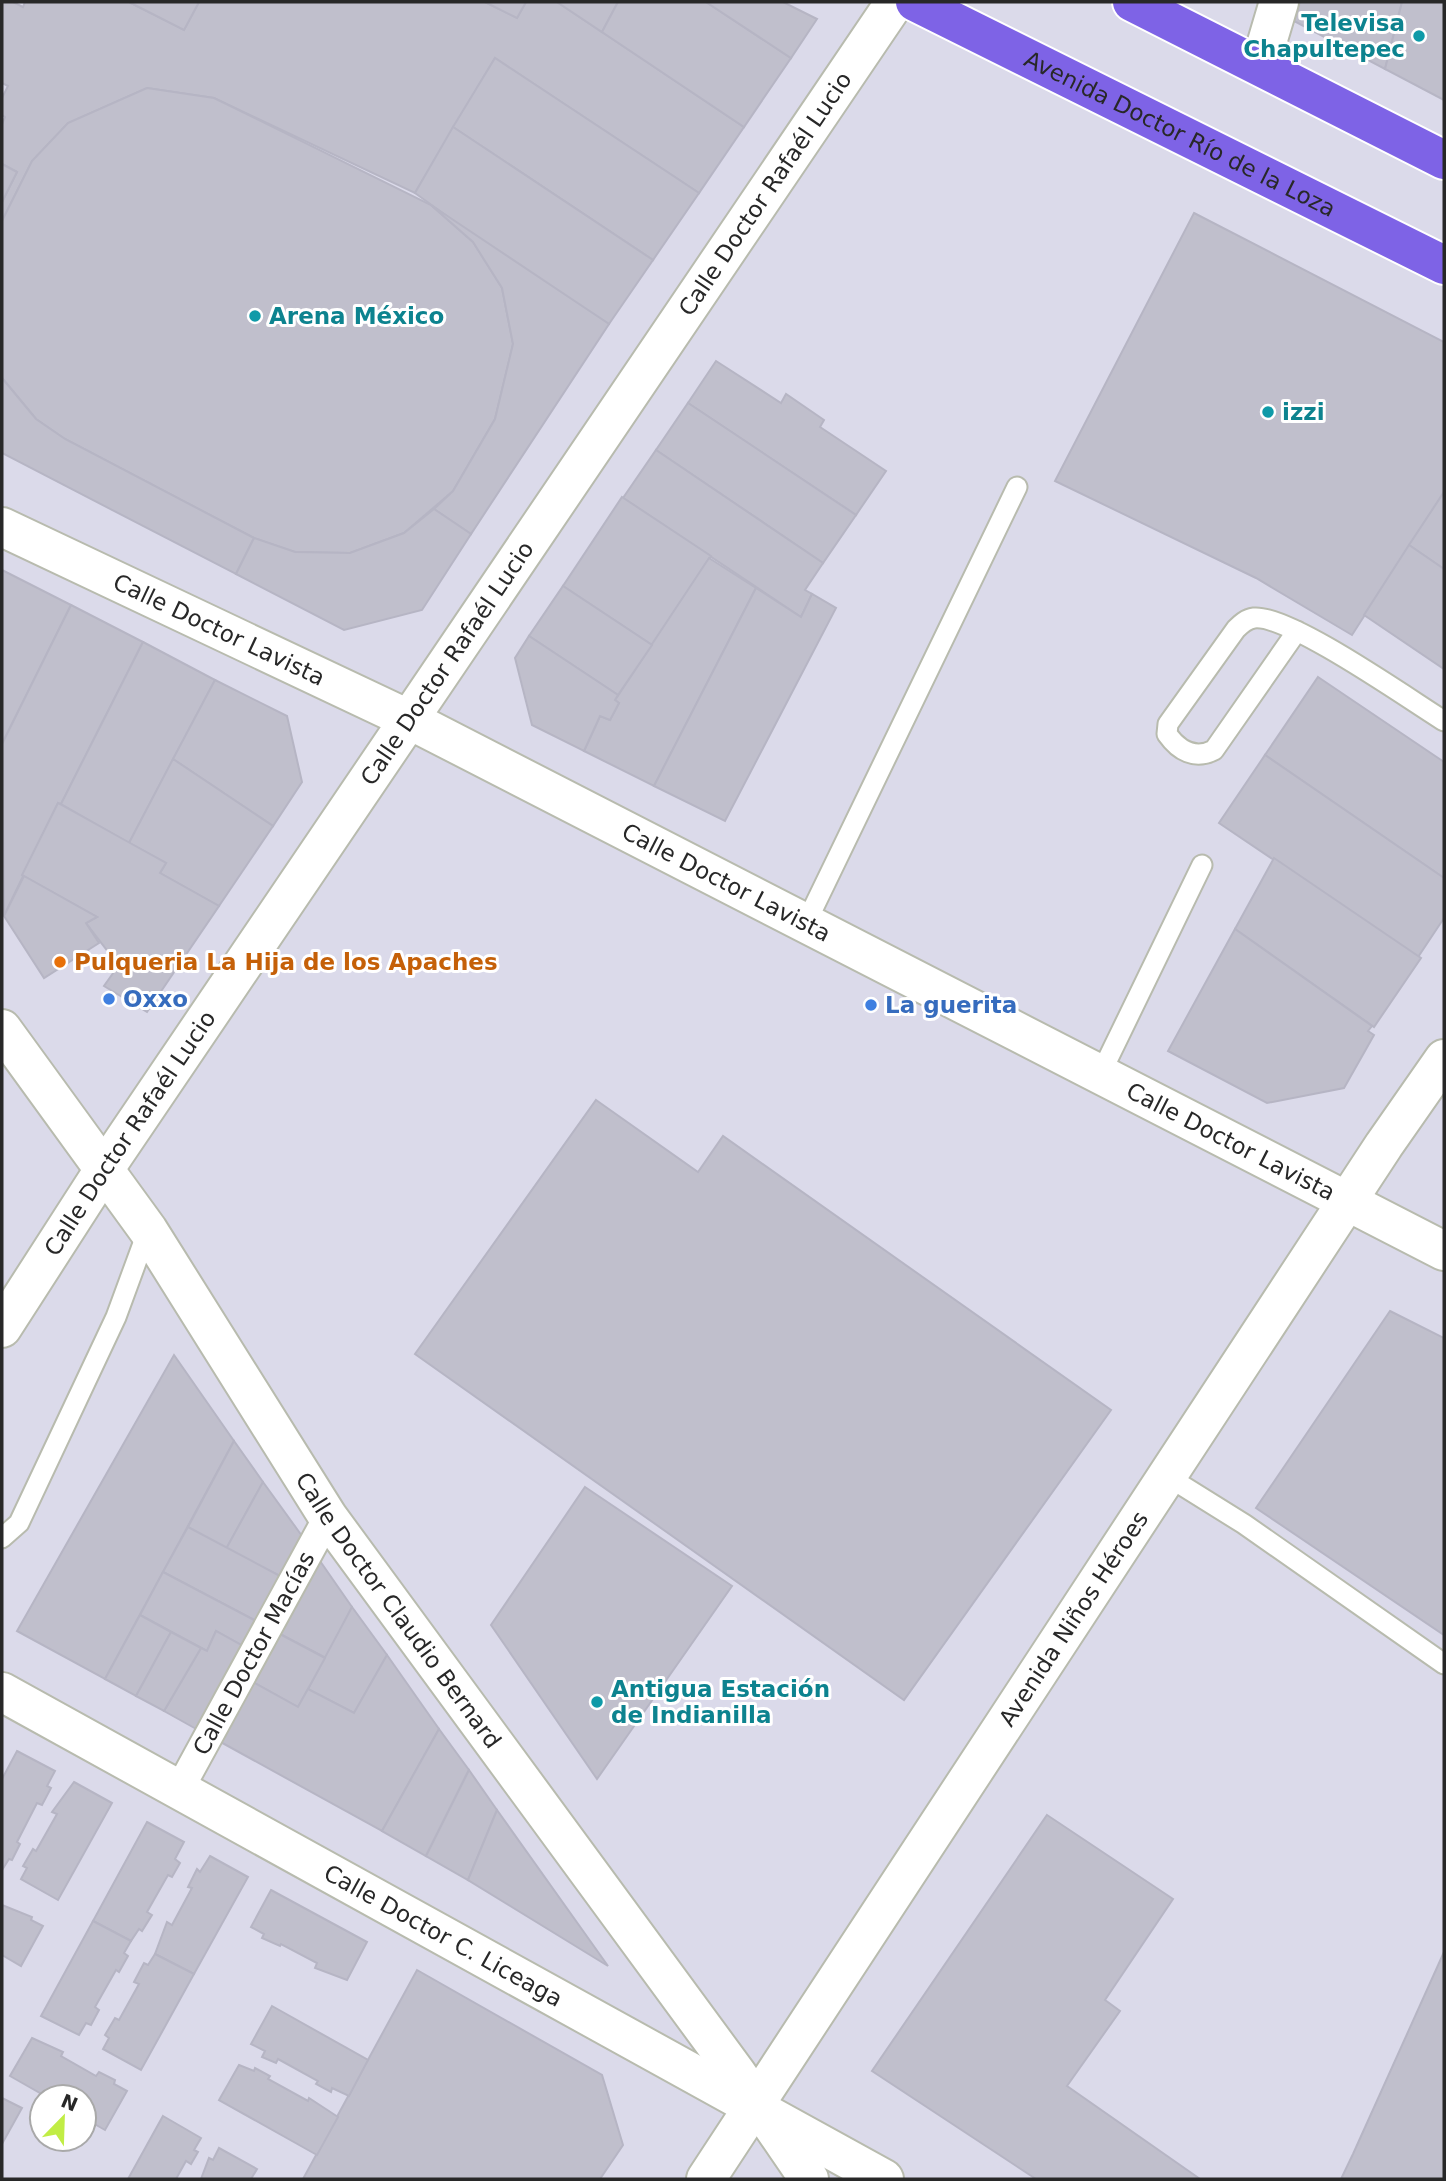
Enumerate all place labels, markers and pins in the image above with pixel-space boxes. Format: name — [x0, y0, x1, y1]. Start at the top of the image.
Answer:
place label: Televisa Chapultepec — [1243, 10, 1405, 62]
marker: Televisa Chapultepec — [1411, 28, 1427, 44]
place label: Arena México — [269, 303, 444, 329]
marker: Arena México — [247, 308, 263, 324]
place label: izzi — [1282, 399, 1325, 425]
marker: izzi — [1260, 404, 1276, 420]
place label: Pulqueria La Hija de los Apaches — [74, 949, 498, 975]
marker: Pulqueria La Hija de los Apaches — [52, 954, 68, 970]
place label: Oxxo — [123, 986, 188, 1012]
marker: Oxxo — [101, 991, 117, 1007]
place label: La guerita — [885, 992, 1017, 1018]
marker: La guerita — [863, 997, 879, 1013]
place label: Antigua Estación de Indianilla — [611, 1676, 830, 1728]
marker: Antigua Estación de Indianilla — [589, 1694, 605, 1710]

